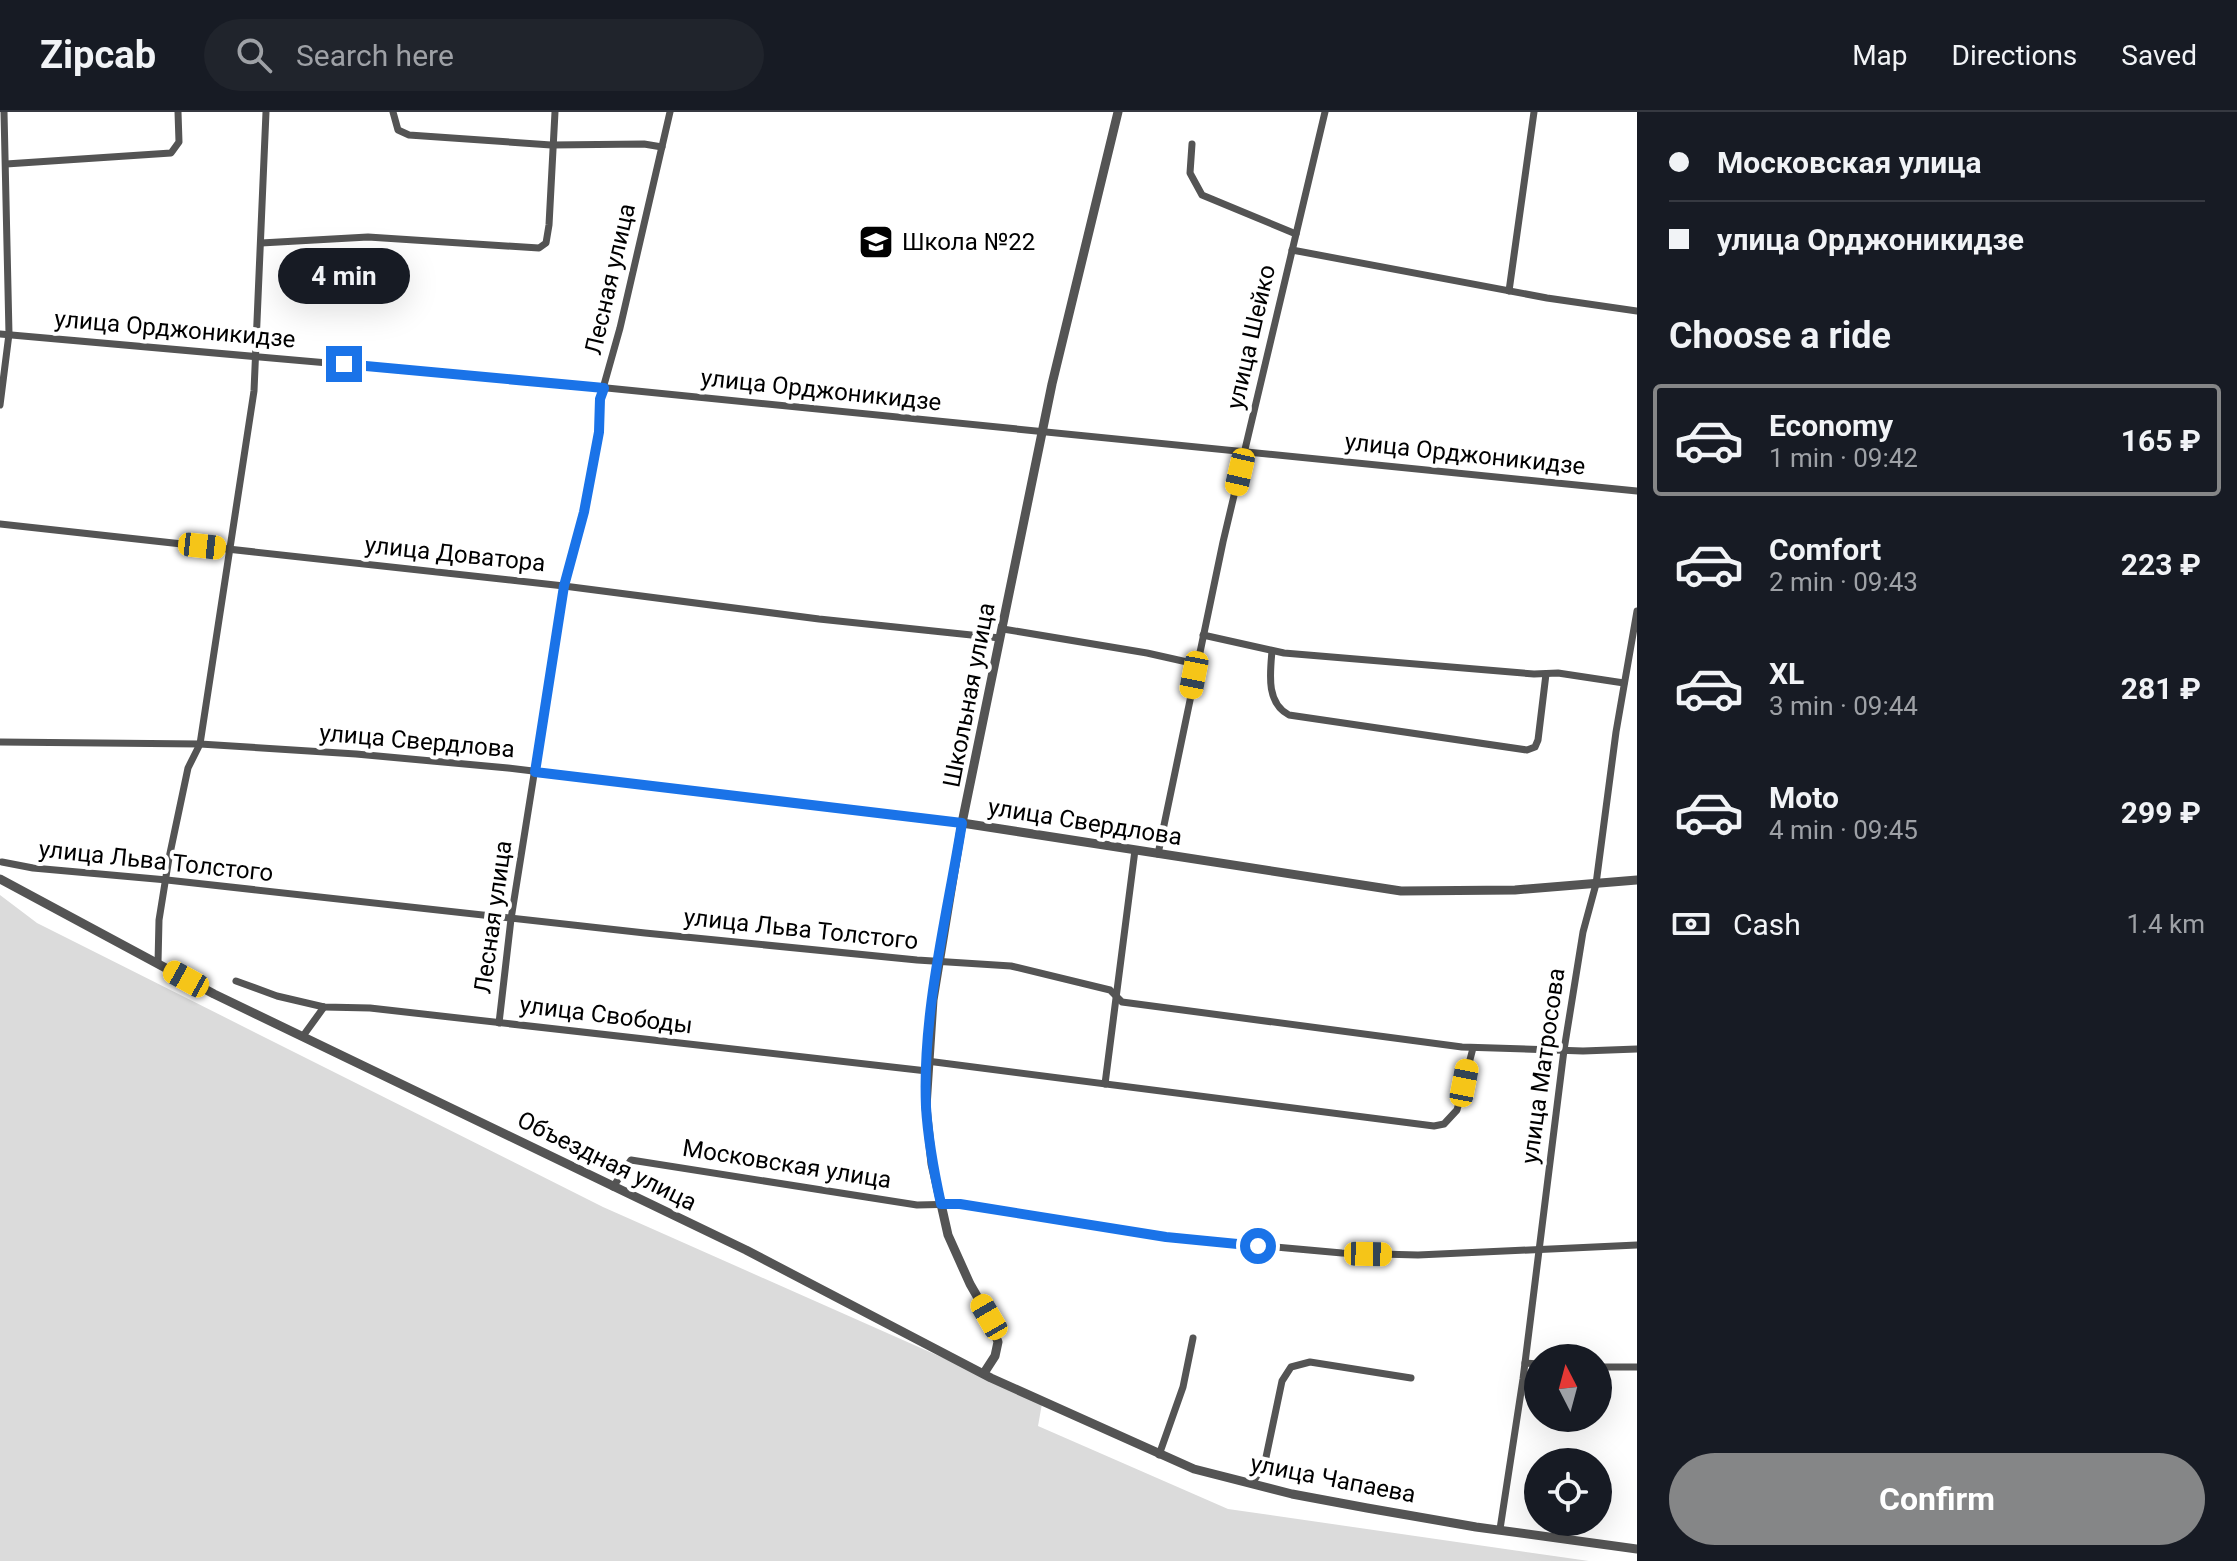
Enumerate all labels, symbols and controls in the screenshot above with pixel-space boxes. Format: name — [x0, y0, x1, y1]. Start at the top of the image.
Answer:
search box — [204, 19, 764, 91]
text: Zipcab — [40, 33, 156, 77]
icon: search — [232, 33, 276, 77]
text: Search here — [296, 38, 454, 73]
text: Map — [1852, 39, 1908, 72]
text: Directions — [1952, 39, 2077, 72]
text: Saved — [2121, 39, 2197, 72]
text: Московская улица — [1717, 145, 1982, 180]
street label: Лесная улица — [579, 201, 641, 357]
text: улица Орджоникидзе — [1717, 222, 2024, 257]
school or university icon: Школа №22 — [857, 223, 895, 261]
place label: Школа №22 — [902, 228, 1035, 256]
callout: 4 min — [278, 248, 410, 304]
text: 4 min — [311, 261, 377, 291]
street label: улица Шейко — [1221, 262, 1281, 412]
street label: улица Орджоникидзе — [53, 305, 297, 353]
text: Choose a ride — [1669, 315, 1891, 357]
route end — [326, 346, 362, 382]
street label: улица Орджоникидзе — [699, 363, 943, 417]
icon: car — [1673, 404, 1745, 476]
text: Economy — [1769, 408, 1893, 443]
text: 165 ₽ — [2121, 423, 2201, 458]
street label: улица Орджоникидзе — [1343, 427, 1587, 481]
text: 1 min · 09:42 — [1769, 443, 1918, 473]
car — [1223, 446, 1257, 498]
icon: car — [1673, 528, 1745, 600]
street label: улица Доватора — [363, 531, 547, 577]
car — [177, 532, 227, 560]
text: Comfort — [1769, 532, 1881, 567]
text: 223 ₽ — [2121, 547, 2201, 582]
text: 2 min · 09:43 — [1769, 567, 1918, 597]
street label: Школьная улица — [937, 600, 1001, 790]
car — [1178, 649, 1210, 701]
icon: car — [1673, 652, 1745, 724]
text: XL — [1769, 656, 1804, 691]
text: 281 ₽ — [2121, 671, 2201, 706]
text: 3 min · 09:44 — [1769, 691, 1918, 721]
street label: улица Свердлова — [318, 719, 516, 763]
icon: car — [1673, 776, 1745, 848]
text: Moto — [1769, 780, 1839, 815]
street label: улица Свердлова — [986, 793, 1184, 851]
text: 299 ₽ — [2121, 795, 2201, 830]
text: 4 min · 09:45 — [1769, 815, 1918, 845]
street label: улица Льва Толстого — [37, 835, 275, 887]
street label: Лесная улица — [468, 839, 518, 995]
icon: cash — [1669, 902, 1713, 946]
street label: улица Льва Толстого — [682, 903, 920, 955]
text: Cash — [1733, 907, 1801, 942]
text: 1.4 km — [2126, 909, 2205, 939]
car — [159, 957, 213, 1001]
street label: улица Матросова — [1515, 966, 1571, 1166]
street label: улица Свободы — [518, 990, 694, 1040]
car — [1448, 1057, 1480, 1109]
street label: Объездная улица — [513, 1105, 701, 1217]
street label: Московская улица — [681, 1134, 893, 1194]
route start — [1240, 1228, 1276, 1264]
car — [1344, 1242, 1392, 1266]
car — [967, 1290, 1011, 1344]
north arrow — [1524, 1344, 1612, 1432]
map controls — [1524, 1344, 1612, 1536]
button: locate — [1524, 1448, 1612, 1536]
street label: улица Чапаева — [1248, 1449, 1418, 1509]
button: Confirm — [1669, 1453, 2205, 1545]

